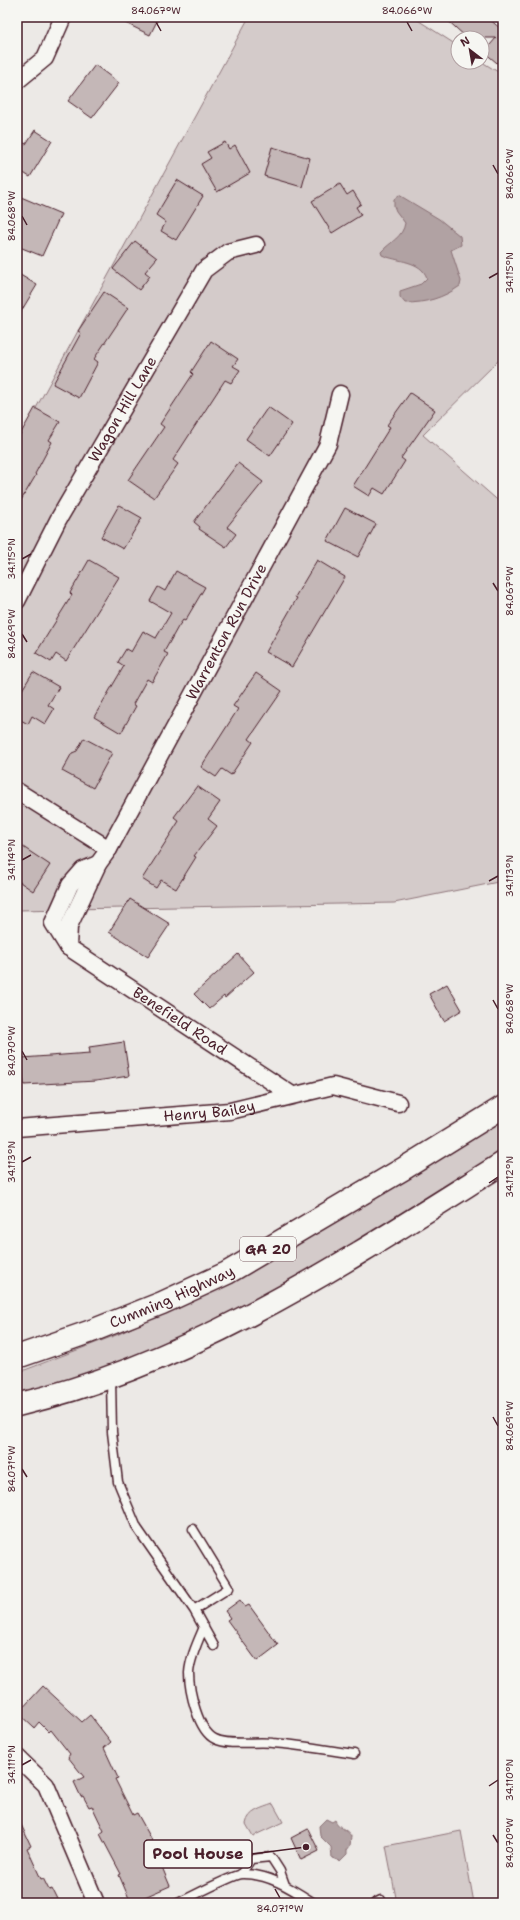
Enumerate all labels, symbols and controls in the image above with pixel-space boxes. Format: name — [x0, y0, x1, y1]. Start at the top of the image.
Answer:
text: 84.067°W — [131, 4, 181, 17]
text: 84.066°W — [382, 4, 433, 17]
north arrow — [450, 30, 490, 70]
text: N — [458, 33, 473, 51]
text: 84.066°W — [503, 148, 516, 199]
text: 84.068°W — [5, 190, 18, 241]
text: 34.115°N — [503, 252, 516, 294]
street label: Wagon Hill Lane — [84, 353, 161, 466]
text: 34.115°N — [5, 538, 18, 580]
street label: Warrenton Run Drive — [181, 560, 272, 704]
text: 84.067°W — [503, 566, 516, 616]
text: 84.069°W — [5, 609, 18, 659]
text: 34.114°N — [5, 839, 18, 881]
text: 34.113°N — [503, 855, 516, 897]
street label: Benefield Road — [129, 982, 231, 1060]
text: 84.068°W — [503, 983, 516, 1034]
text: 84.070°W — [5, 1025, 18, 1076]
street label: Henry Bailey — [163, 1095, 257, 1126]
text: 34.113°N — [5, 1141, 18, 1183]
text: 34.112°N — [503, 1156, 516, 1198]
road number: GA 20 — [240, 1237, 296, 1261]
street label: Cumming Highway — [106, 1261, 238, 1333]
text: 84.069°W — [503, 1401, 516, 1451]
text: 84.071°W — [5, 1445, 18, 1493]
text: 34.111°N — [5, 1745, 18, 1785]
text: 34.110°N — [503, 1759, 516, 1801]
text: 84.070°W — [503, 1817, 516, 1868]
callout: Pool House — [144, 1840, 252, 1868]
text: Pool House — [152, 1843, 244, 1864]
text: 84.071°W — [256, 1902, 304, 1915]

